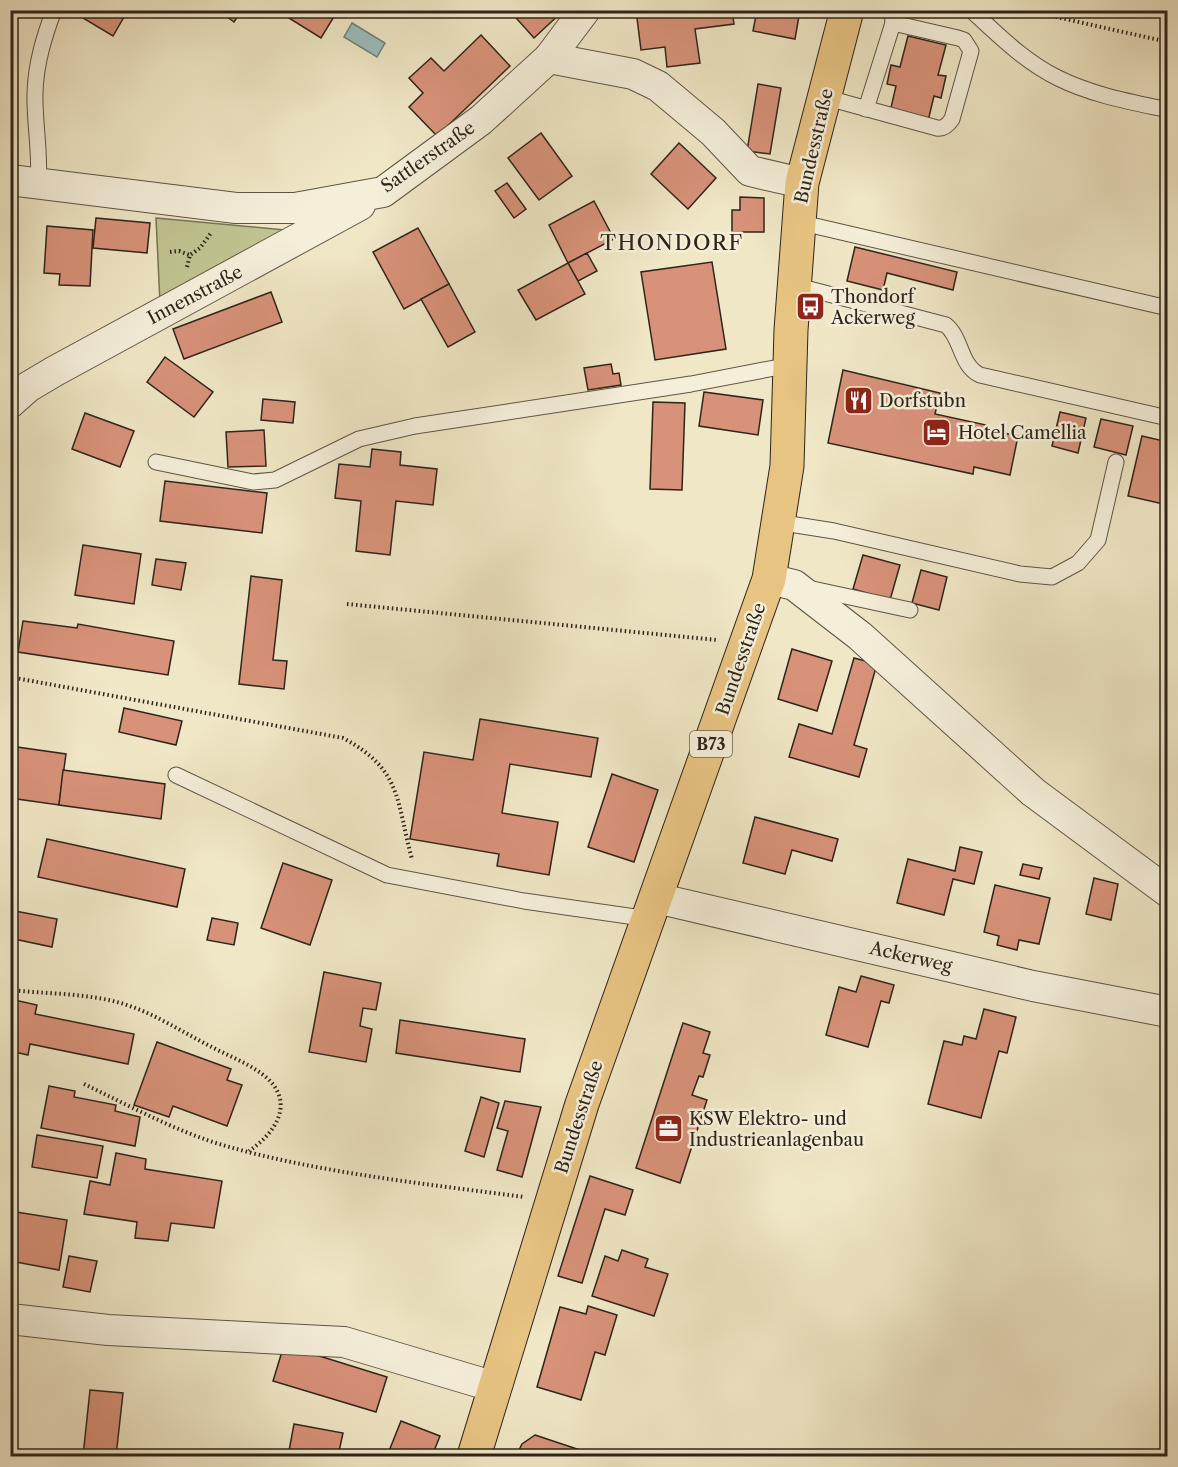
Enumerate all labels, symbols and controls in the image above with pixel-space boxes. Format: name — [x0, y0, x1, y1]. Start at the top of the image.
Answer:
street label: Bundesstraße — [790, 86, 838, 206]
street label: Sattlerstraße — [377, 117, 479, 197]
district label: THONDORF — [600, 230, 744, 255]
street label: Innenstraße — [144, 261, 246, 329]
place label: Thondorf Ackerweg — [830, 286, 917, 329]
bus stop icon: Thondorf Ackerweg — [794, 291, 826, 323]
restaurant icon: Dorfstubn — [842, 385, 874, 417]
place label: Dorfstubn — [879, 390, 966, 412]
hotel icon: Hotel Camellia — [921, 417, 953, 449]
place label: Hotel Camellia — [958, 422, 1087, 444]
street label: Bundesstraße — [711, 600, 771, 718]
road number: B73 — [690, 731, 732, 757]
street label: Ackerweg — [867, 937, 955, 977]
street label: Bundesstraße — [550, 1058, 608, 1176]
place label: KSW Elektro- und Industrieanlagenbau — [689, 1108, 864, 1151]
office icon: KSW Elektro- und Industrieanlagenbau — [652, 1113, 684, 1145]

